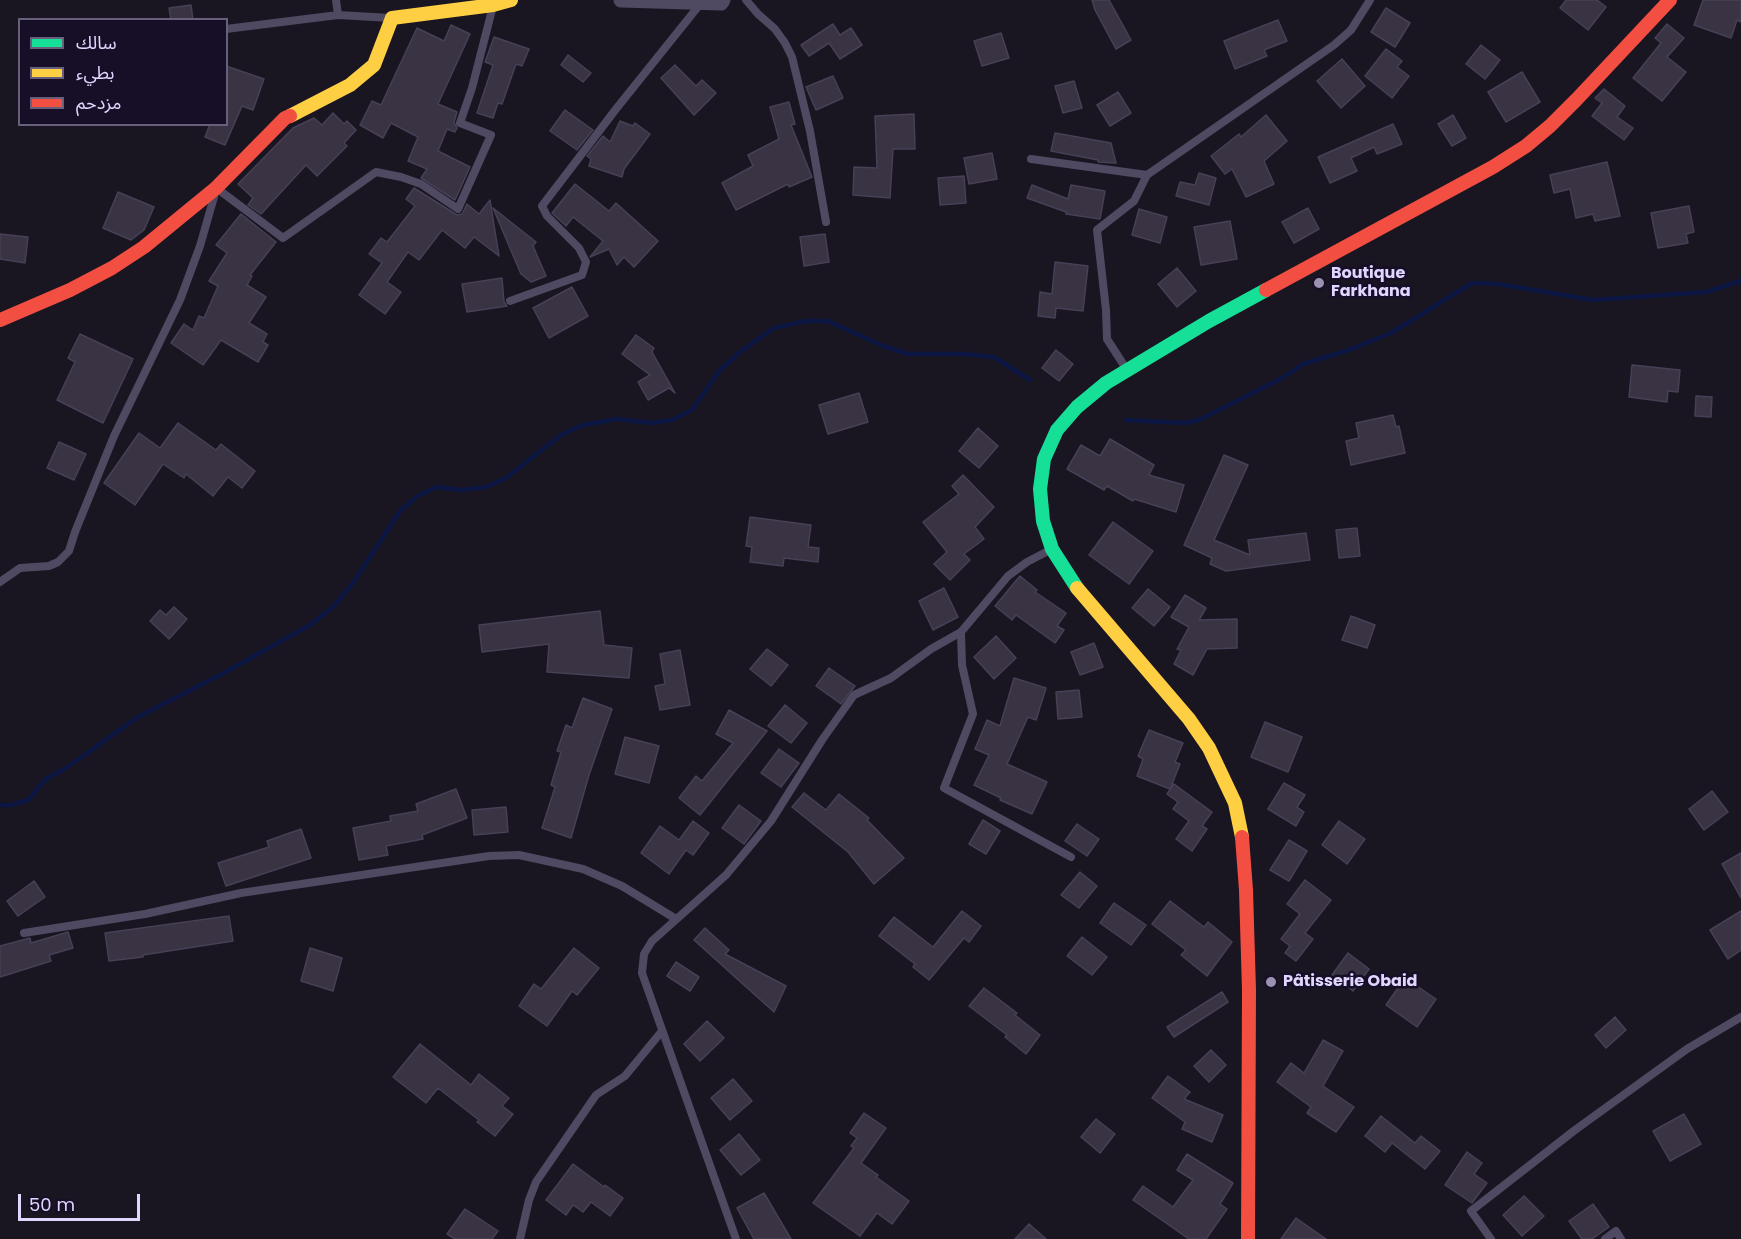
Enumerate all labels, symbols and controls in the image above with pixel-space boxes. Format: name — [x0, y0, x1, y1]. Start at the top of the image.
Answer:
legend — [18, 18, 228, 126]
text: سالك — [76, 30, 117, 55]
text: بطيء — [76, 60, 114, 85]
text: مزدحم — [76, 90, 121, 115]
place label: Boutique Farkhana — [1331, 264, 1411, 302]
marker: Boutique Farkhana — [1312, 276, 1326, 290]
place label: Pâtisserie Obaid — [1283, 972, 1417, 992]
marker: Pâtisserie Obaid — [1264, 975, 1278, 989]
scale bar — [21, 1182, 142, 1220]
text: 50 m — [29, 1192, 75, 1217]

